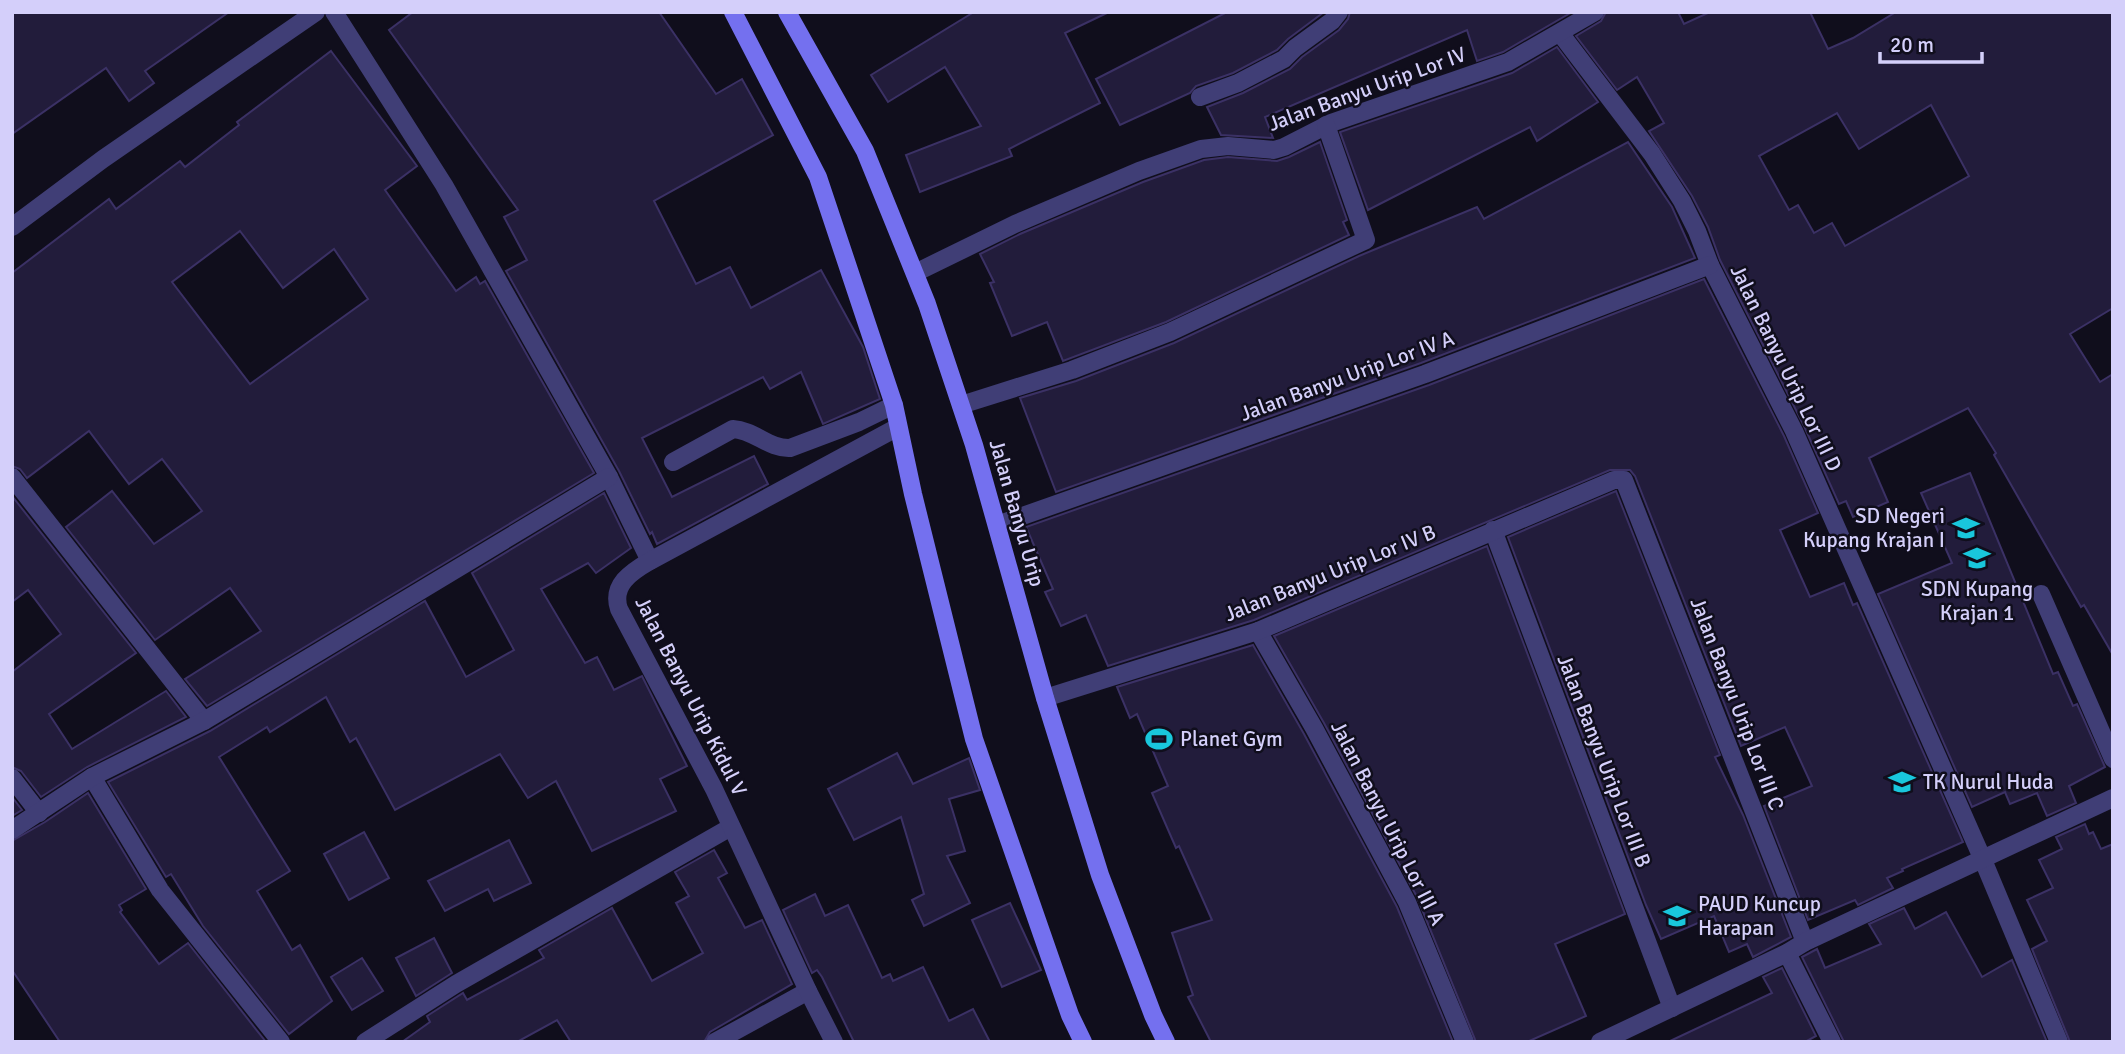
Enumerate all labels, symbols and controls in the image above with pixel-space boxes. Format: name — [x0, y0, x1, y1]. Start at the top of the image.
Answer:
scale bar — [1880, 21, 1982, 65]
text: 20 m — [1890, 32, 1934, 58]
street label: Jalan Banyu Urip Lor IV — [1265, 41, 1469, 137]
street label: Jalan Banyu Urip Lor III D — [1725, 260, 1847, 476]
street label: Jalan Banyu Urip Lor IV A — [1236, 325, 1458, 427]
street label: Jalan Banyu Urip — [984, 436, 1050, 590]
place label: SD Negeri Kupang Krajan I — [1803, 503, 1945, 553]
school or university icon: SD Negeri Kupang Krajan I — [1951, 513, 1981, 543]
street label: Jalan Banyu Urip Lor IV B — [1221, 519, 1439, 627]
school or university icon: SDN Kupang Krajan 1 — [1962, 543, 1992, 573]
place label: SDN Kupang Krajan 1 — [1921, 576, 2033, 626]
street label: Jalan Banyu Urip Kidul V — [629, 592, 753, 800]
street label: Jalan Banyu Urip Lor III C — [1684, 594, 1790, 814]
street label: Jalan Banyu Urip Lor III B — [1551, 651, 1657, 871]
street label: Jalan Banyu Urip Lor III A — [1325, 716, 1451, 930]
sports icon: Planet Gym — [1144, 724, 1174, 754]
place label: Planet Gym — [1180, 726, 1283, 752]
school or university icon: TK Nurul Huda — [1887, 767, 1917, 797]
place label: TK Nurul Huda — [1923, 769, 2054, 795]
place label: PAUD Kuncup Harapan — [1698, 891, 1821, 941]
school or university icon: PAUD Kuncup Harapan — [1662, 901, 1692, 931]

